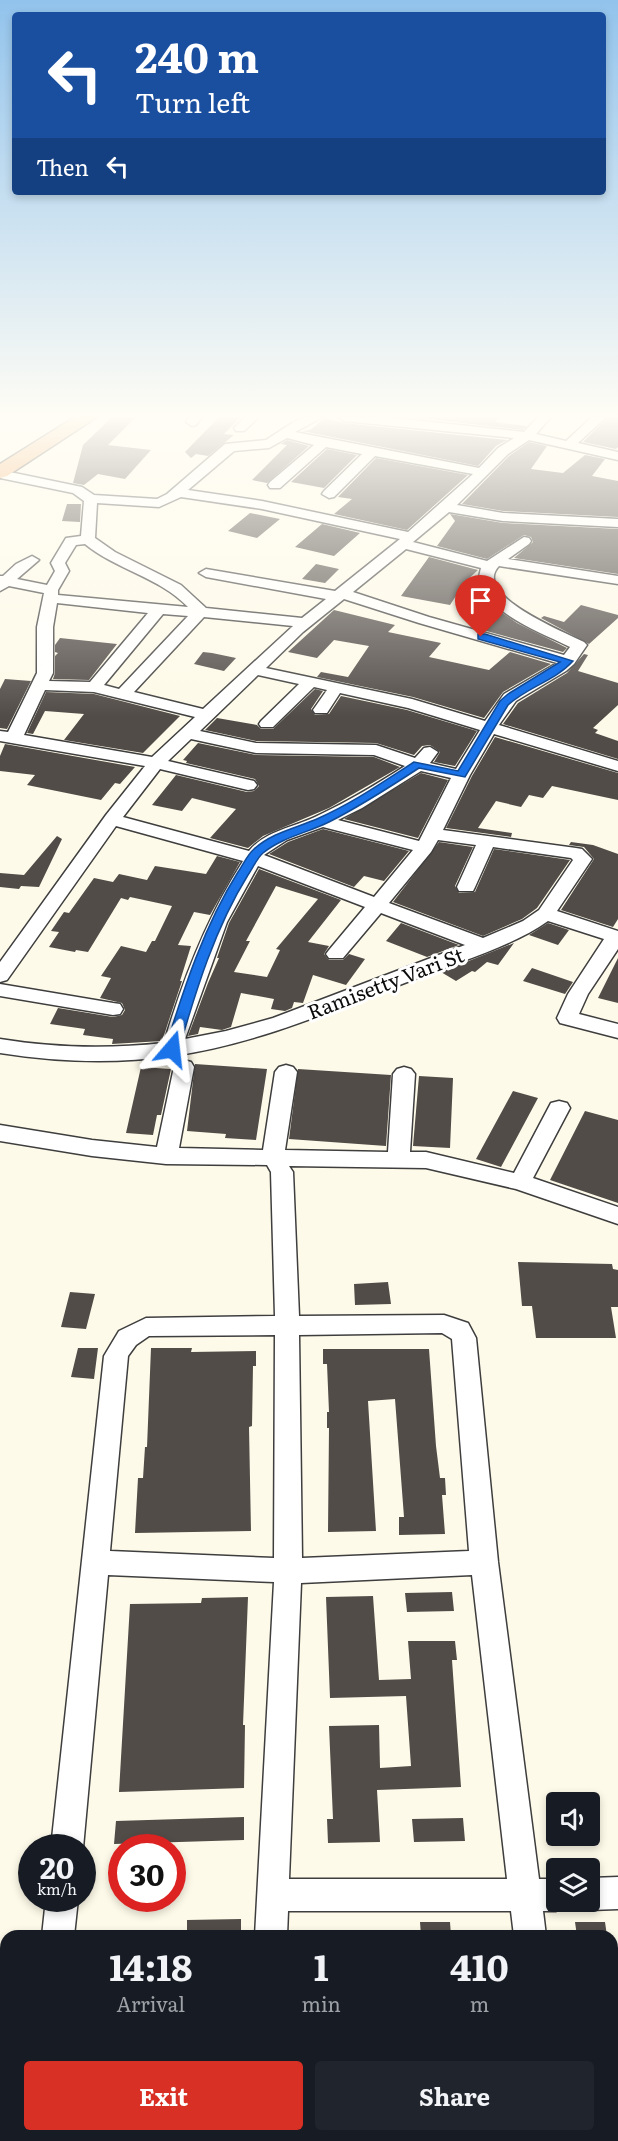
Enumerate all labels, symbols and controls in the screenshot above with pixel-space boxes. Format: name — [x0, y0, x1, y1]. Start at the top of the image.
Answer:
text: 240 m — [135, 24, 259, 86]
icon: left — [36, 36, 114, 114]
text: Turn left — [135, 81, 250, 121]
text: Then — [36, 150, 89, 183]
icon: left — [101, 150, 134, 183]
pin — [455, 575, 506, 637]
icon: arrive — [464, 584, 497, 617]
street label: Ramisetty Vari St — [302, 938, 468, 1026]
position arrow — [140, 1017, 204, 1081]
map controls — [546, 1792, 600, 1912]
button: sound — [546, 1792, 600, 1846]
speed limit sign: 30 — [108, 1834, 186, 1912]
text: 20 — [40, 1844, 74, 1888]
button: layers — [546, 1858, 600, 1912]
text: km/h — [37, 1877, 77, 1900]
text: 14:18 — [109, 1939, 192, 1992]
text: 1 — [314, 1939, 329, 1992]
text: 410 — [450, 1939, 509, 1992]
text: Arrival — [117, 1988, 185, 2018]
text: min — [302, 1988, 341, 2018]
text: m — [470, 1988, 489, 2018]
button: Exit — [24, 2061, 303, 2130]
button: Share — [315, 2061, 594, 2130]

